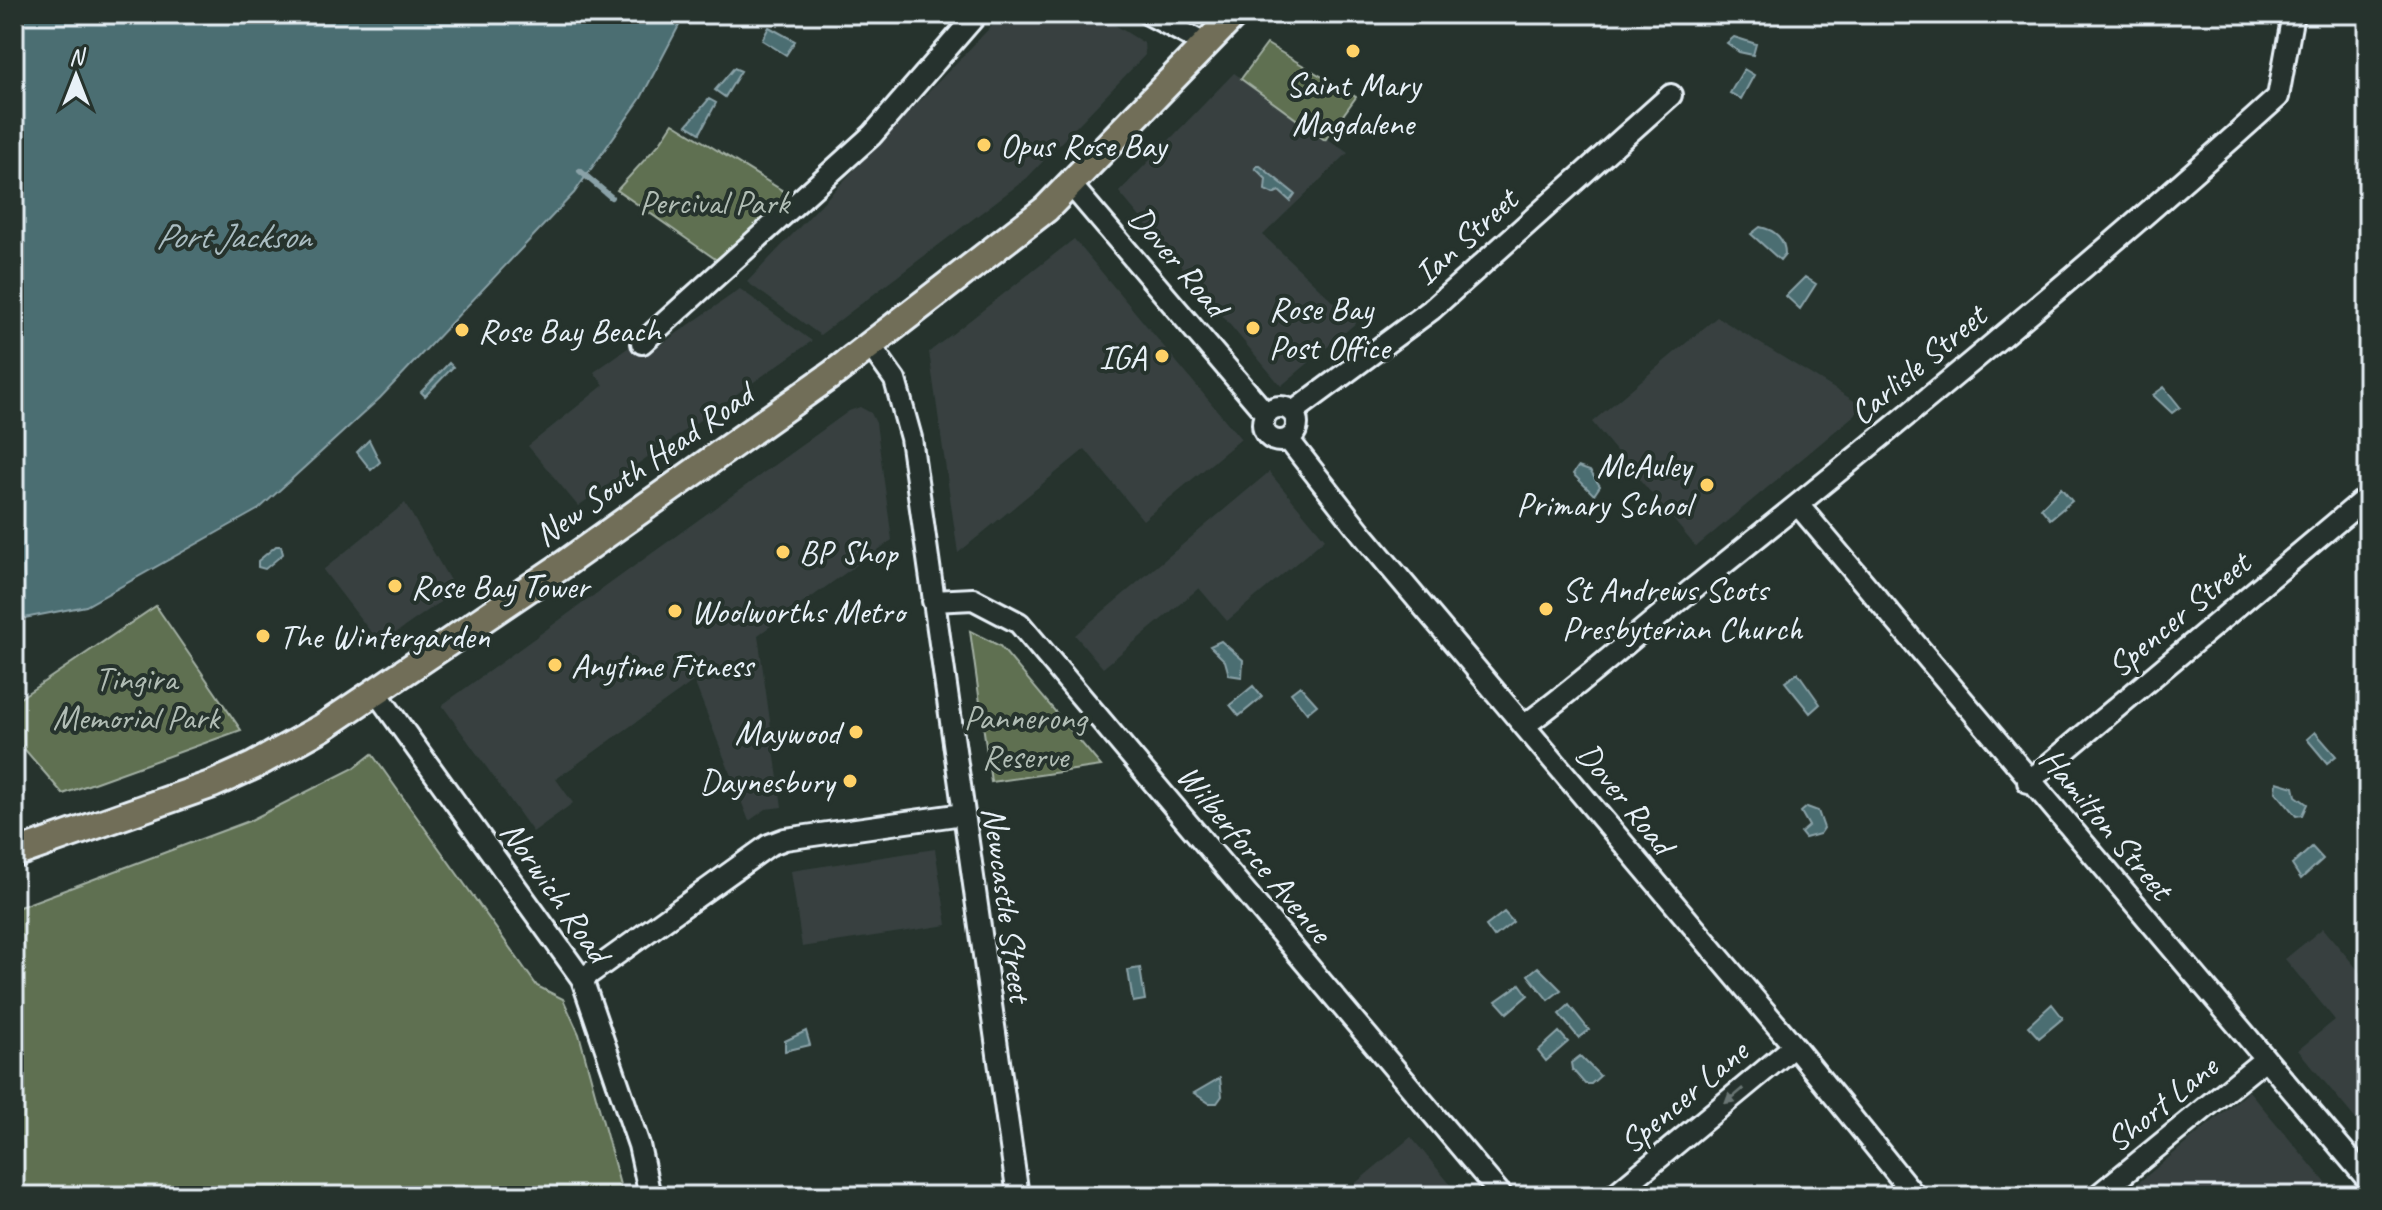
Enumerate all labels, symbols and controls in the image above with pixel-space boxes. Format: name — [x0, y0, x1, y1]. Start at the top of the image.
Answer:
north arrow — [36, 36, 116, 116]
marker: Saint Mary Magdalene — [1344, 42, 1362, 60]
text: N — [69, 43, 86, 71]
place label: Saint Mary Magdalene — [1286, 63, 1423, 145]
place label: Opus Rose Bay — [1000, 124, 1168, 167]
marker: Opus Rose Bay — [975, 136, 993, 154]
street label: Ian Street — [1404, 176, 1529, 294]
park label: Percival Park — [639, 181, 791, 224]
street label: Dover Road — [1120, 197, 1241, 329]
water label: Port Jackson — [155, 213, 314, 259]
place label: Rose Bay Post Office — [1269, 287, 1393, 369]
street label: Carlisle Street — [1840, 292, 1997, 434]
place label: Rose Bay Beach — [478, 309, 663, 352]
marker: Rose Bay Post Office — [1244, 319, 1262, 337]
marker: Rose Bay Beach — [453, 321, 471, 339]
place label: IGA — [1099, 335, 1147, 378]
marker: IGA — [1153, 347, 1171, 365]
street label: New South Head Road — [526, 370, 766, 556]
place label: McAuley Primary School — [1516, 444, 1697, 526]
marker: McAuley Primary School — [1698, 476, 1716, 494]
place label: BP Shop — [799, 531, 899, 574]
street label: Spencer Street — [2098, 540, 2261, 687]
marker: BP Shop — [774, 543, 792, 561]
place label: Rose Bay Tower — [411, 565, 592, 608]
place label: St Andrews Scots Presbyterian Church — [1562, 568, 1804, 650]
marker: Rose Bay Tower — [386, 577, 404, 595]
place label: Woolworths Metro — [691, 590, 909, 633]
marker: St Andrews Scots Presbyterian Church — [1537, 600, 1555, 618]
marker: Woolworths Metro — [666, 602, 684, 620]
place label: The Wintergarden — [279, 615, 491, 658]
marker: The Wintergarden — [254, 627, 272, 645]
place label: Anytime Fitness — [571, 644, 756, 687]
marker: Anytime Fitness — [546, 656, 564, 674]
park label: Tingira Memorial Park — [53, 657, 222, 739]
park label: Pannerong Reserve — [964, 696, 1089, 778]
place label: Maywood — [735, 711, 845, 754]
marker: Maywood — [847, 723, 865, 741]
street label: Dover Road — [1567, 733, 1687, 867]
street label: Hamilton Street — [2031, 739, 2185, 911]
street label: Wilberforce Avenue — [1167, 755, 1344, 954]
place label: Daynesbury — [699, 760, 837, 803]
marker: Daynesbury — [841, 772, 859, 790]
street label: Newcastle Street — [973, 804, 1043, 1008]
street label: Norwich Road — [491, 812, 623, 975]
street label: Spencer Lane — [1610, 1028, 1759, 1163]
street label: Short Lane — [2097, 1044, 2227, 1161]
one-way arrow — [1724, 1087, 1744, 1104]

